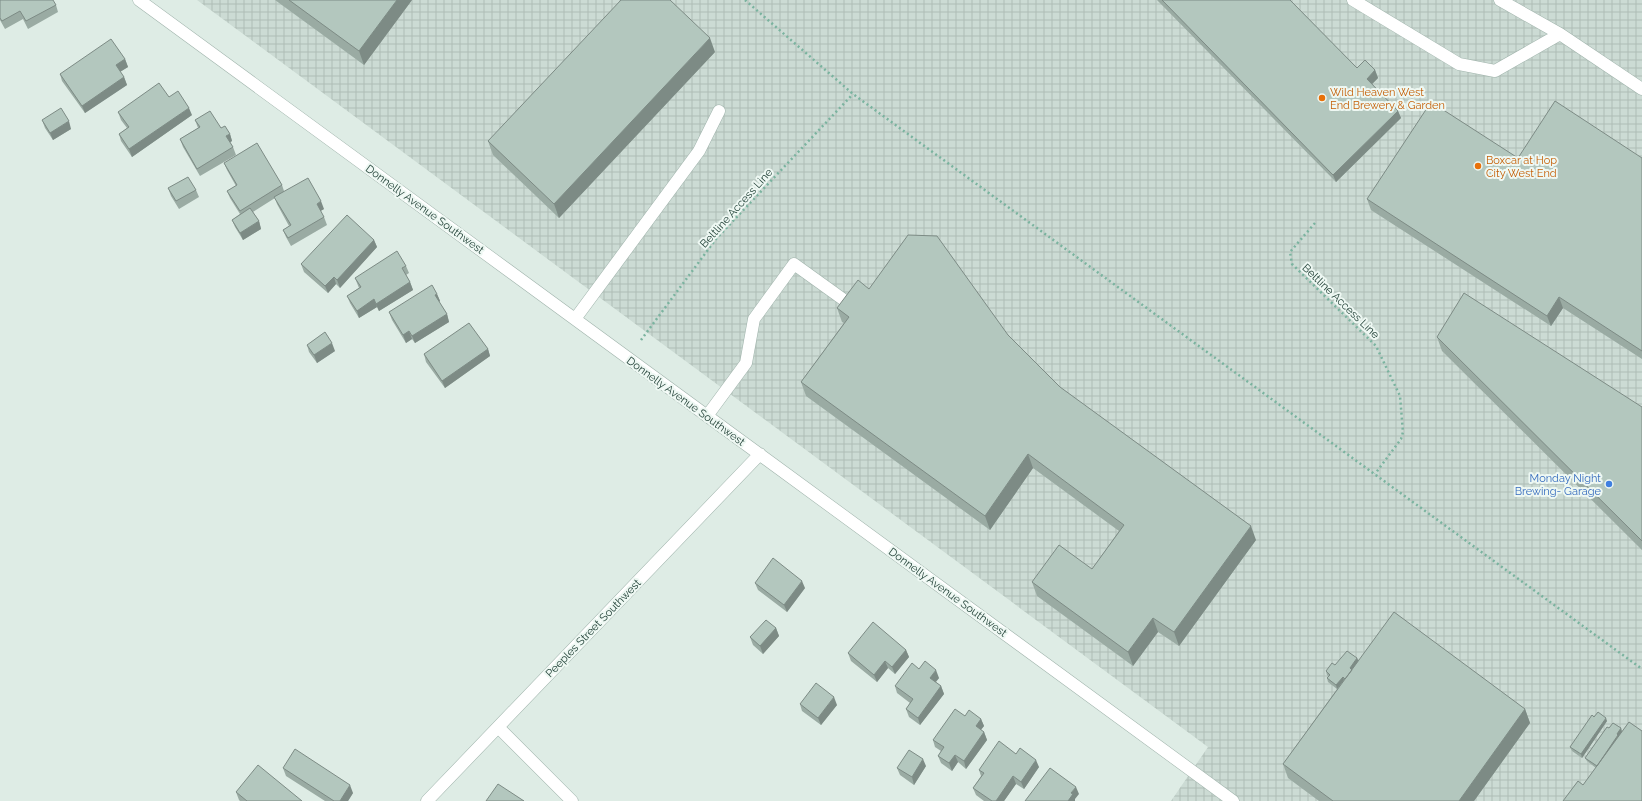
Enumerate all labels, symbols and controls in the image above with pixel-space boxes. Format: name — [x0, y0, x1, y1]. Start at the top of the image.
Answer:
place label: Wild Heaven West End Brewery & Garden — [1330, 86, 1445, 112]
marker: Wild Heaven West End Brewery & Garden — [1317, 93, 1327, 103]
place label: Boxcar at Hop City West End — [1486, 154, 1557, 180]
marker: Boxcar at Hop City West End — [1473, 161, 1483, 171]
street label: Donnelly Avenue Southwest — [363, 162, 487, 257]
street label: Beltline Access Line — [697, 166, 776, 251]
street label: Beltline Access Line — [1299, 261, 1382, 342]
street label: Donnelly Avenue Southwest — [624, 354, 748, 449]
place label: Monday Night Brewing- Garage — [1515, 472, 1602, 498]
marker: Monday Night Brewing- Garage — [1604, 479, 1614, 489]
street label: Donnelly Avenue Southwest — [886, 545, 1010, 640]
street label: Peeples Street Southwest — [543, 576, 644, 680]

